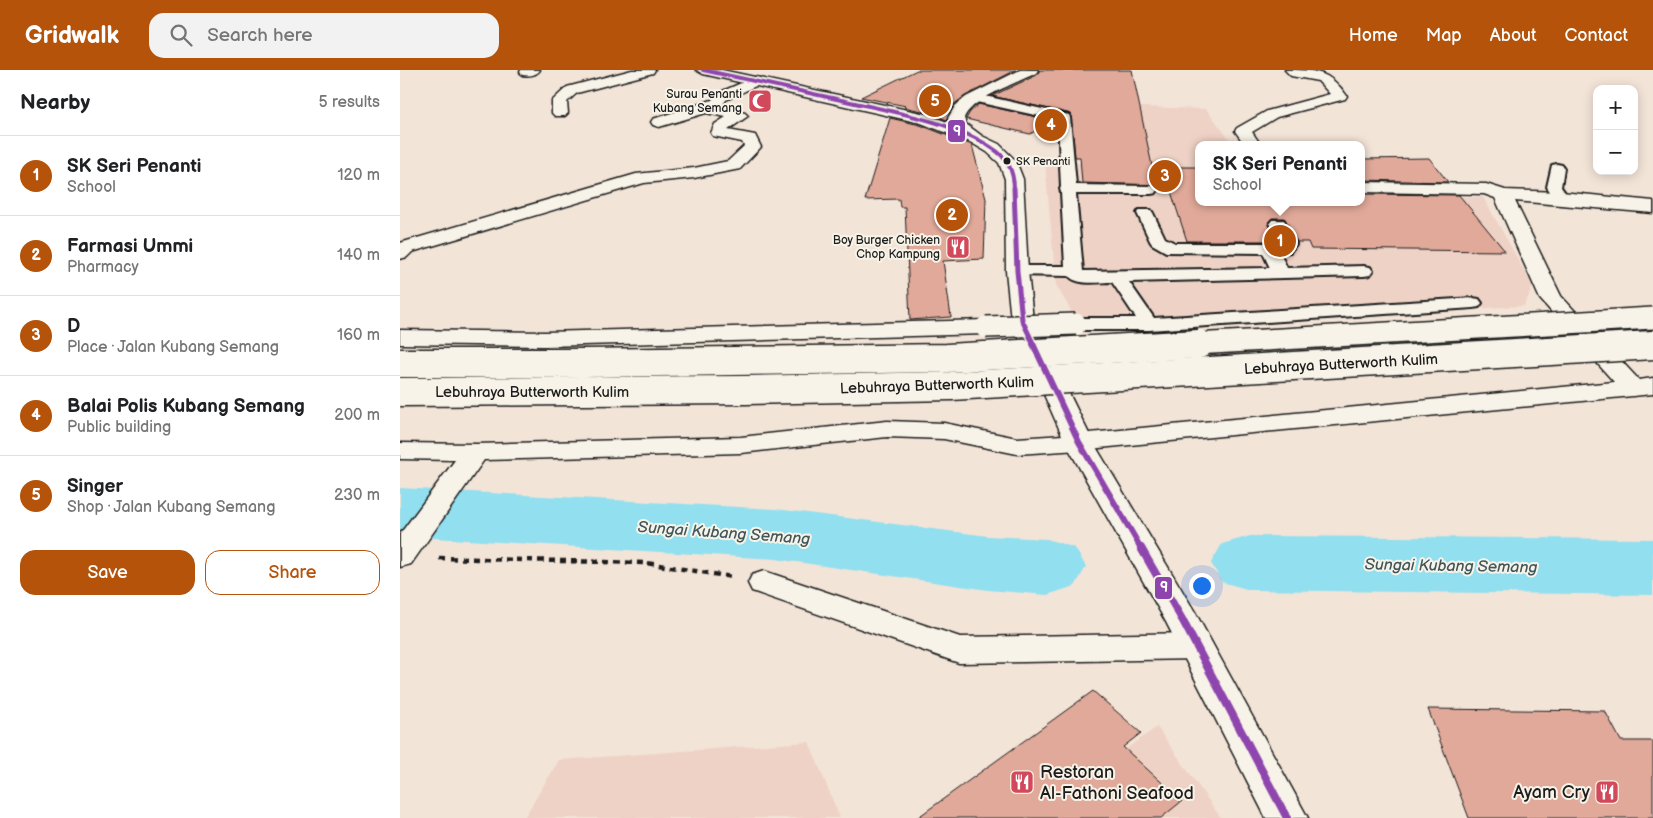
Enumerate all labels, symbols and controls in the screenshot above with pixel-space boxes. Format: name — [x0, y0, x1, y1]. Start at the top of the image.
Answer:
search box — [149, 13, 499, 58]
text: Gridwalk — [25, 21, 119, 50]
icon: search — [167, 21, 195, 49]
text: Search here — [207, 24, 312, 47]
text: Home — [1349, 25, 1398, 46]
text: Map — [1426, 25, 1462, 46]
text: About — [1490, 25, 1537, 46]
text: Contact — [1565, 25, 1628, 46]
pin: 5 — [919, 82, 951, 120]
map controls — [1593, 85, 1638, 175]
button: + — [1593, 85, 1638, 130]
place label: Surau Penanti Kubang Semang — [653, 87, 742, 116]
mosque icon: Surau Penanti Kubang Semang — [747, 88, 773, 114]
text: Nearby — [20, 90, 90, 115]
text: 5 results — [318, 93, 380, 112]
pin: 4 — [1035, 106, 1067, 144]
line badge: 9 — [947, 119, 966, 143]
text: 9 — [953, 123, 961, 140]
button: − — [1593, 130, 1638, 175]
popup — [1195, 141, 1365, 206]
text: SK Seri Penanti — [1213, 153, 1347, 176]
text: SK Seri Penanti — [67, 155, 201, 178]
place label: SK Penanti — [1016, 155, 1070, 168]
marker: SK Penanti — [1002, 156, 1012, 166]
pin: 3 — [1149, 157, 1181, 195]
text: 1 — [33, 166, 39, 185]
text: 120 m — [337, 166, 380, 185]
text: School — [1213, 176, 1262, 195]
text: School — [67, 178, 116, 197]
pin: 2 — [936, 196, 968, 234]
pin: 1 — [1264, 222, 1296, 260]
place label: Boy Burger Chicken Chop Kampung — [833, 233, 940, 262]
restaurant icon: Boy Burger Chicken Chop Kampung — [945, 234, 971, 260]
text: Farmasi Ummi — [67, 235, 193, 258]
text: 2 — [31, 246, 41, 265]
text: 140 m — [337, 246, 380, 265]
text: Pharmacy — [67, 258, 139, 277]
text: D — [67, 315, 80, 338]
text: 3 — [31, 326, 41, 345]
text: 160 m — [337, 326, 380, 345]
text: Place · Jalan Kubang Semang — [67, 338, 279, 357]
street label: Lebuhraya Butterworth Kulim — [1244, 350, 1439, 379]
street label: Lebuhraya Butterworth Kulim — [840, 373, 1034, 398]
street label: Lebuhraya Butterworth Kulim — [435, 383, 629, 402]
text: Balai Polis Kubang Semang — [67, 395, 305, 418]
text: 4 — [31, 406, 41, 425]
text: 200 m — [334, 406, 380, 425]
text: Public building — [67, 418, 171, 437]
text: Singer — [67, 475, 123, 498]
text: 5 — [31, 486, 41, 505]
text: 230 m — [334, 486, 380, 505]
text: Shop · Jalan Kubang Semang — [67, 498, 275, 517]
water label: Sungai Kubang Semang — [637, 518, 811, 549]
button: Save — [20, 550, 195, 595]
button: Share — [205, 550, 380, 595]
water label: Sungai Kubang Semang — [1364, 555, 1538, 578]
your location — [1189, 573, 1215, 599]
line badge: 9 — [1154, 576, 1173, 600]
text: 9 — [1160, 579, 1168, 596]
place label: Restoran Al-Fathoni Seafood — [1040, 762, 1194, 804]
restaurant icon: Restoran Al-Fathoni Seafood — [1009, 769, 1035, 795]
restaurant icon: Ayam Cry — [1594, 779, 1620, 805]
place label: Ayam Cry — [1513, 782, 1591, 803]

